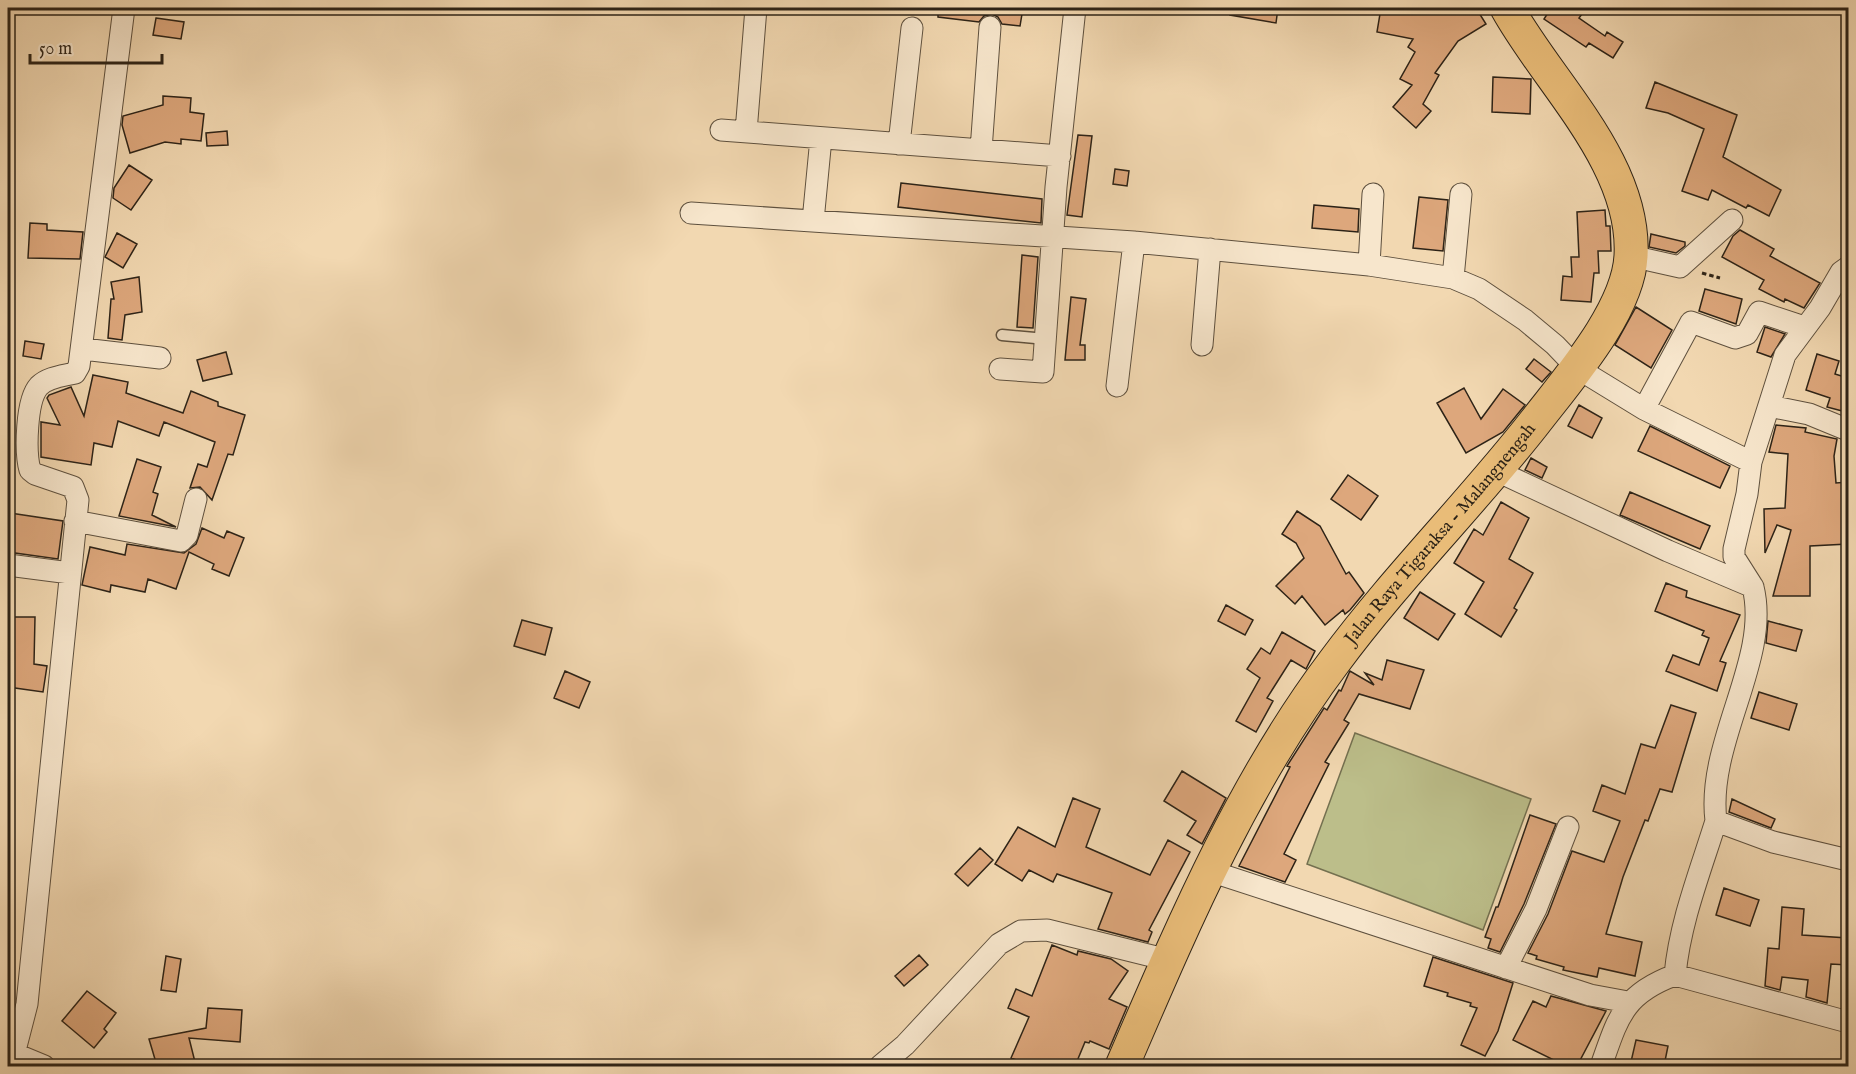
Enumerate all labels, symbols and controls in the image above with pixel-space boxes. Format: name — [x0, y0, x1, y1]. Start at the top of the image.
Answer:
scale bar — [30, 27, 162, 65]
text: 50 m — [39, 38, 72, 61]
street label: Jalan Raya Tigaraksa - Malangnengah — [1339, 418, 1541, 651]

